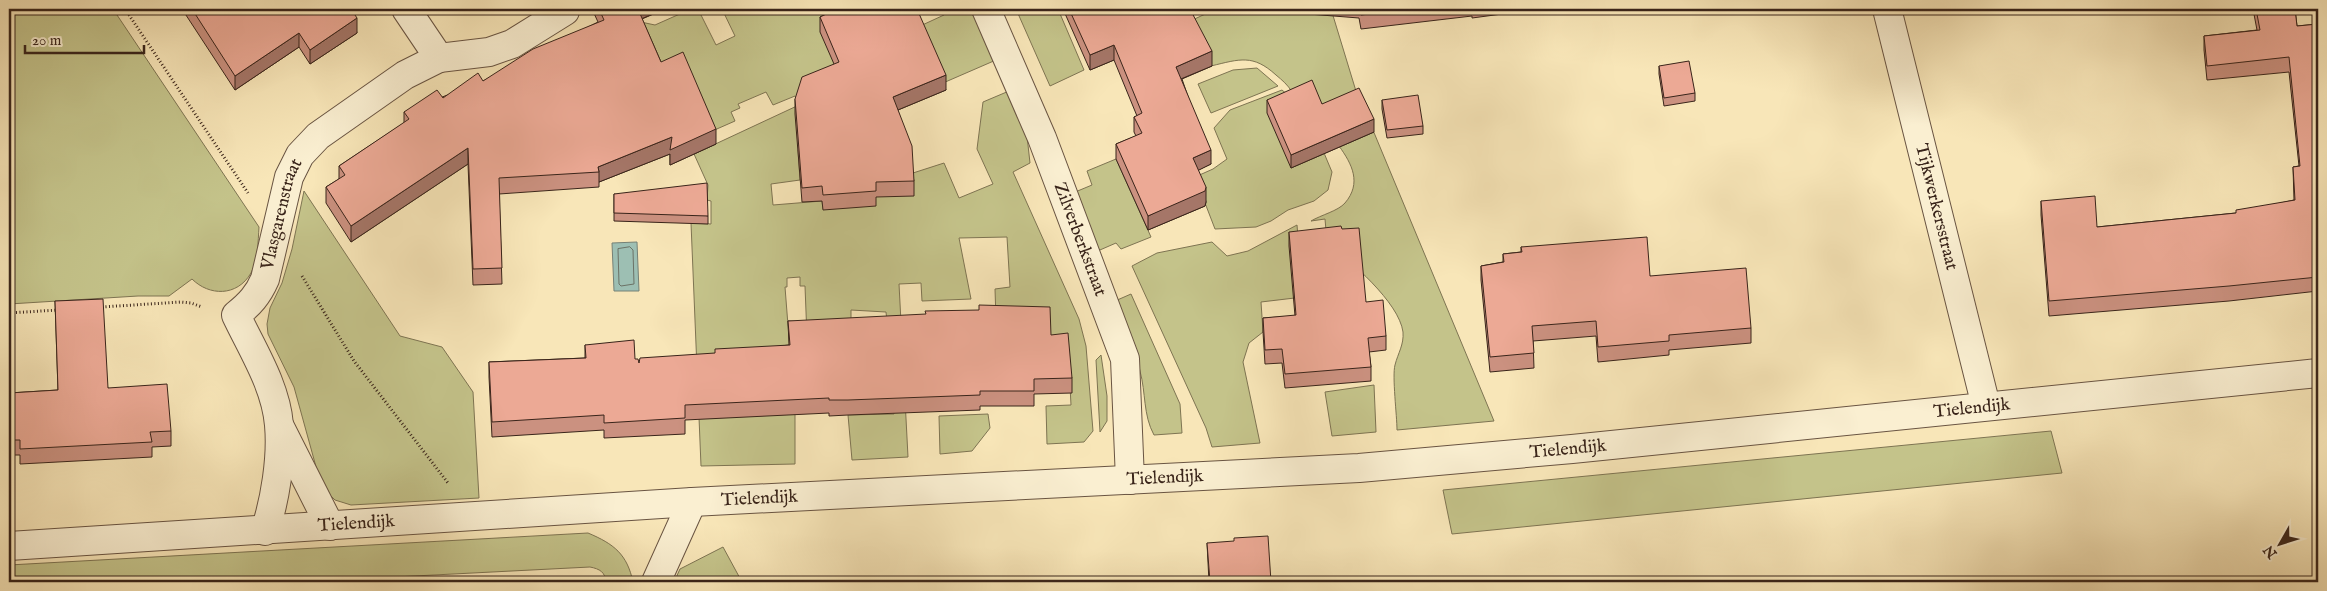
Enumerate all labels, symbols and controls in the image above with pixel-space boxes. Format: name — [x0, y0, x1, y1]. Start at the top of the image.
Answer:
scale bar — [25, 22, 144, 54]
text: 20 m — [32, 31, 62, 50]
street label: Tijkwerkersstraat — [1909, 141, 1963, 273]
street label: Vlasgarenstraat — [256, 155, 308, 273]
street label: Zilverberkstraat — [1048, 179, 1112, 300]
street label: Tielendijk — [1932, 393, 2012, 424]
street label: Tielendijk — [1528, 434, 1608, 464]
street label: Tielendijk — [1126, 464, 1204, 491]
street label: Tielendijk — [720, 485, 799, 512]
street label: Tielendijk — [317, 510, 396, 538]
north arrow — [2254, 518, 2304, 568]
text: N — [2260, 541, 2282, 563]

